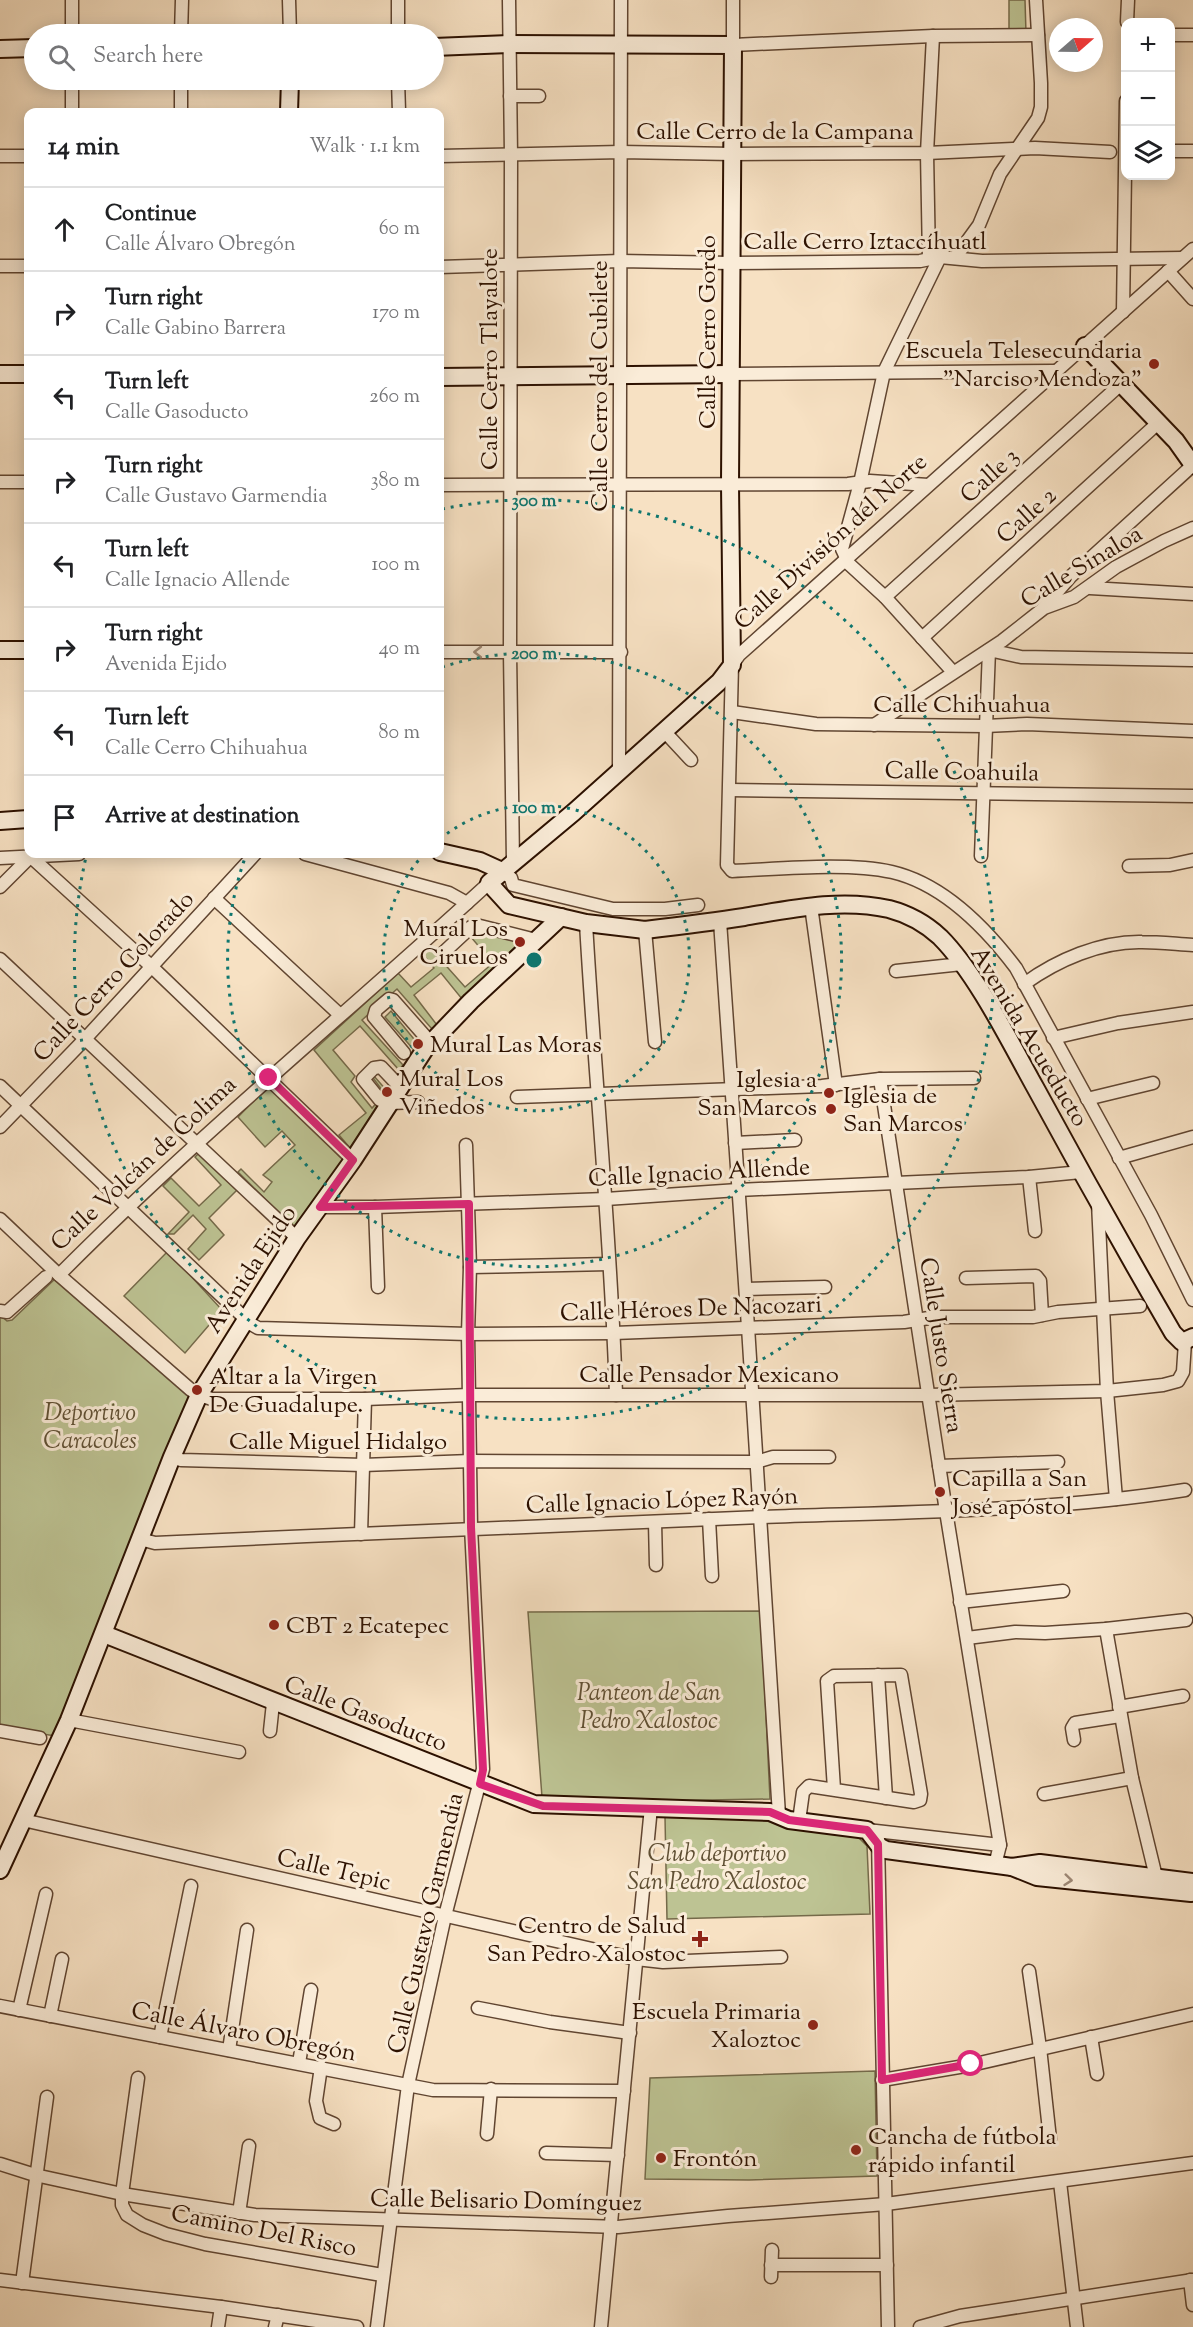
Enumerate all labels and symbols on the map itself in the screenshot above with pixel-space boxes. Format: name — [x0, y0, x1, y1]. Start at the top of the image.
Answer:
north arrow — [1049, 18, 1103, 72]
street label: Calle Cerro de la Campana — [636, 116, 914, 150]
street label: Calle Cerro Iztaccíhuatl — [743, 226, 987, 260]
street label: Calle Cerro Gordo — [692, 235, 726, 429]
street label: Calle Cerro Tlayalote — [474, 248, 508, 470]
street label: Calle Cerro del Cubilete — [584, 260, 618, 512]
place label: Escuela Telesecundaria "Narciso Mendoza" — [906, 335, 1142, 397]
marker: Escuela Telesecundaria "Narciso Mendoza" — [1147, 357, 1161, 371]
street label: Calle 3 — [953, 441, 1027, 512]
street label: Calle División del Norte — [727, 446, 935, 639]
street label: Calle 2 — [990, 480, 1065, 553]
text: 300 m — [512, 489, 557, 515]
street label: Calle Sinaloa — [1015, 518, 1149, 617]
text: 200 m — [511, 642, 557, 668]
one-way arrow — [474, 646, 483, 658]
street label: Calle Chihuahua — [873, 689, 1051, 723]
street label: Calle Coahuila — [884, 755, 1040, 791]
text: 100 m — [512, 796, 556, 822]
street label: Calle Cerro Colorado — [26, 884, 203, 1071]
place label: Mural Los Ciruelos — [404, 913, 508, 975]
marker: Mural Los Ciruelos — [513, 935, 527, 949]
street label: Avenida Acueducto — [961, 940, 1096, 1134]
centre of rings — [524, 950, 544, 970]
place label: Mural Las Moras — [430, 1029, 602, 1063]
marker: Mural Las Moras — [411, 1037, 425, 1051]
place label: Mural Los Viñedos — [399, 1063, 503, 1125]
route end — [255, 1064, 281, 1090]
place label: Iglesia a San Marcos — [697, 1064, 817, 1126]
street label: Calle Volcán de Colima — [44, 1069, 245, 1260]
place label: Iglesia de San Marcos — [843, 1080, 963, 1142]
marker: Mural Los Viñedos — [380, 1085, 394, 1099]
marker: Iglesia a San Marcos — [822, 1086, 836, 1100]
marker: Iglesia de San Marcos — [824, 1102, 838, 1116]
street label: Calle Ignacio Allende — [587, 1151, 811, 1197]
street label: Avenida Ejido — [198, 1200, 306, 1341]
street label: Calle Justo Sierra — [909, 1255, 971, 1436]
street label: Calle Héroes De Nacozari — [559, 1288, 823, 1332]
street label: Calle Pensador Mexicano — [579, 1359, 839, 1393]
place label: Altar a la Virgen De Guadalupe. — [209, 1361, 378, 1423]
marker: Altar a la Virgen De Guadalupe. — [190, 1383, 204, 1397]
park label: Deportivo Caracoles — [43, 1397, 137, 1459]
street label: Calle Miguel Hidalgo — [229, 1426, 447, 1460]
place label: Capilla a San José apóstol — [950, 1463, 1087, 1525]
street label: Calle Ignacio López Rayón — [525, 1480, 799, 1524]
marker: Capilla a San José apóstol — [933, 1485, 947, 1499]
place label: CBT 2 Ecatepec — [286, 1610, 449, 1644]
marker: CBT 2 Ecatepec — [267, 1618, 281, 1632]
street label: Calle Gasoducto — [279, 1668, 452, 1762]
park label: Panteon de San Pedro Xalostoc — [577, 1677, 721, 1739]
street label: Calle Gustavo Garmendia — [380, 1790, 474, 2057]
park label: Club deportivo San Pedro Xalostoc — [627, 1838, 807, 1900]
street label: Calle Tepic — [273, 1841, 394, 1901]
one-way arrow — [1064, 1873, 1073, 1886]
place label: Centro de Salud San Pedro Xalostoc — [487, 1910, 686, 1972]
marker: Centro de Salud San Pedro Xalostoc — [691, 1930, 709, 1948]
street label: Calle Álvaro Obregón — [128, 1994, 359, 2071]
place label: Escuela Primaria Xaloztoc — [632, 1996, 801, 2058]
marker: Escuela Primaria Xaloztoc — [806, 2018, 820, 2032]
route start — [957, 2050, 983, 2076]
place label: Cancha de fútbola rápido infantil — [868, 2121, 1057, 2183]
place label: Frontón — [673, 2143, 758, 2177]
marker: Cancha de fútbola rápido infantil — [849, 2143, 863, 2157]
marker: Frontón — [654, 2151, 668, 2165]
street label: Calle Belisario Domínguez — [370, 2183, 642, 2221]
street label: Camino Del Risco — [168, 2197, 359, 2267]

